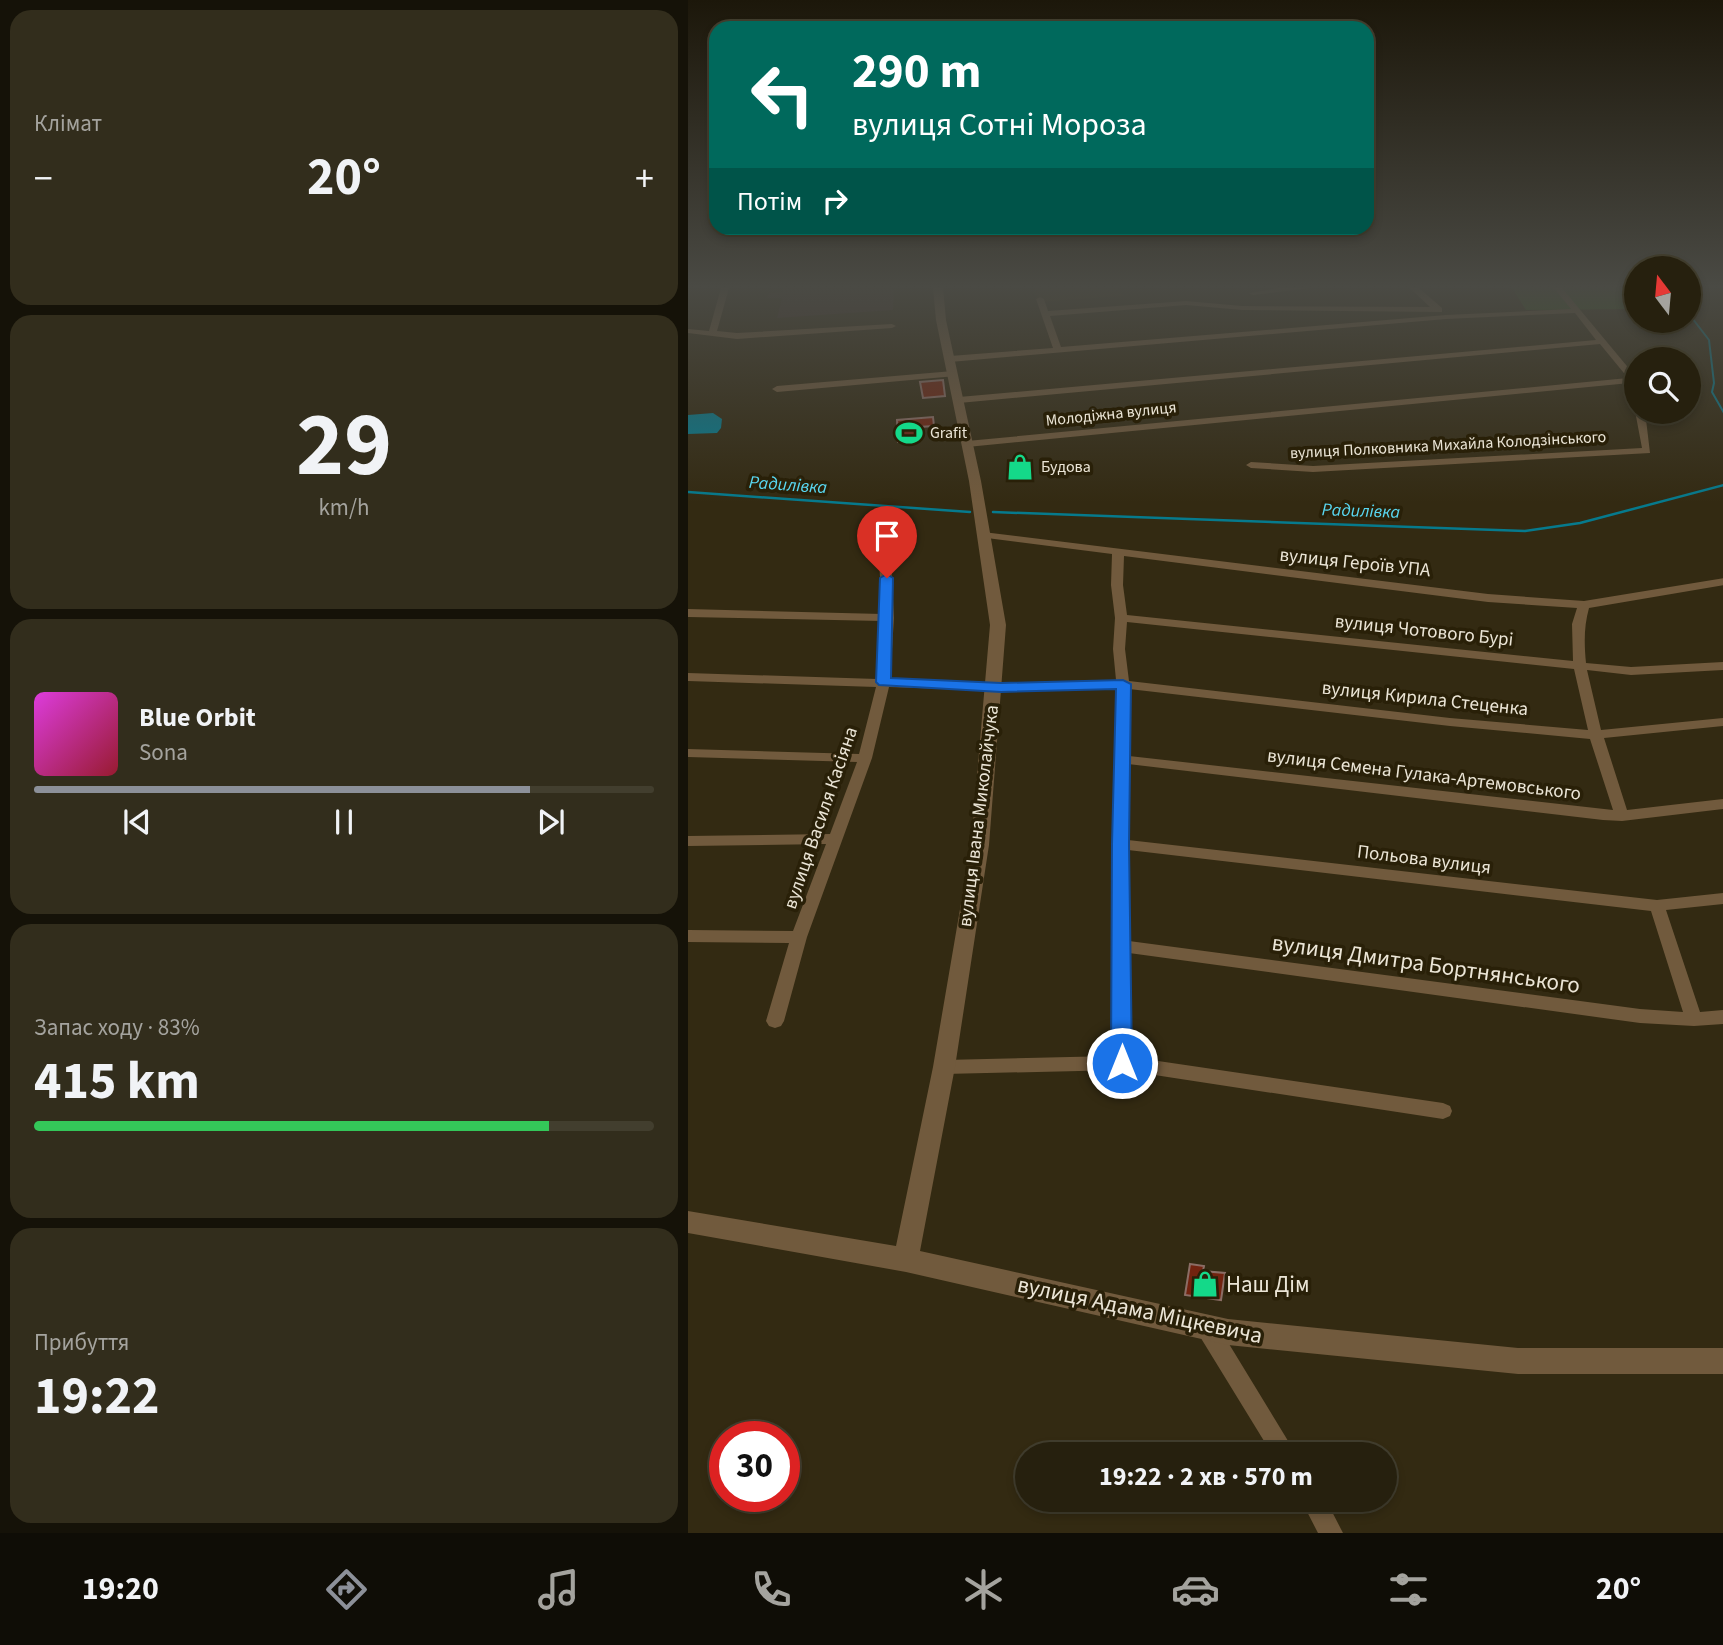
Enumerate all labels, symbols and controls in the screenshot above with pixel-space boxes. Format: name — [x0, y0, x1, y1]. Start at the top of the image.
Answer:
text: 290 m — [852, 37, 981, 107]
icon: left — [737, 49, 828, 140]
text: вулиця Сотні Мороза — [852, 102, 1147, 148]
text: Клімат — [34, 107, 102, 140]
text: 20° — [307, 141, 381, 215]
text: − — [34, 152, 53, 206]
text: + — [635, 152, 654, 206]
icon: right — [816, 182, 854, 220]
text: Потім — [737, 183, 802, 220]
north arrow — [1624, 256, 1701, 332]
map controls — [1624, 256, 1701, 424]
button: search — [1624, 347, 1701, 424]
text: 29 — [296, 381, 392, 510]
street label: Молодіжна вулиця — [1045, 396, 1177, 432]
sports icon: Grafit — [894, 418, 924, 448]
place label: Grafit — [930, 422, 968, 444]
street label: вулиця Полковника Михайла Колодзінського — [1289, 426, 1607, 464]
shop icon: Будова — [1005, 452, 1035, 482]
place label: Будова — [1041, 456, 1091, 478]
water label: Радилівка — [748, 470, 828, 500]
text: km/h — [318, 491, 370, 524]
water label: Радилівка — [1321, 497, 1401, 525]
pin — [857, 506, 917, 578]
icon: arrive — [868, 517, 906, 555]
street label: вулиця Героїв УПА — [1278, 542, 1432, 584]
street label: вулиця Чотового Бурі — [1333, 608, 1515, 654]
street label: вулиця Кирила Стеценка — [1320, 675, 1530, 723]
text: Blue Orbit — [139, 699, 256, 736]
street label: вулиця Івана Миколайчука — [952, 704, 1006, 928]
street label: вулиця Василя Касіяна — [777, 723, 865, 913]
text: Sona — [139, 736, 188, 769]
street label: вулиця Семена Гулака-Артемовського — [1266, 742, 1582, 808]
icon: previous — [118, 803, 156, 841]
icon: pause — [325, 803, 363, 841]
icon: next — [532, 803, 570, 841]
street label: Польова вулиця — [1355, 838, 1493, 882]
street label: вулиця Дмитра Бортнянського — [1270, 926, 1582, 1002]
text: Запас ходу · 83% — [34, 1011, 200, 1044]
position arrow — [1085, 1026, 1159, 1100]
text: 415 km — [34, 1045, 200, 1119]
street label: вулиця Адама Міцкевича — [1014, 1268, 1266, 1352]
place label: Наш Дім — [1226, 1268, 1309, 1301]
shop icon: Наш Дім — [1190, 1269, 1220, 1299]
text: Прибуття — [34, 1326, 129, 1359]
text: 19:22 — [34, 1360, 159, 1434]
speed limit sign: 30 — [709, 1421, 800, 1512]
text: 19:22 · 2 хв · 570 m — [1099, 1458, 1313, 1495]
icon: directions — [322, 1565, 371, 1614]
icon: music — [534, 1565, 583, 1614]
icon: phone — [747, 1565, 796, 1614]
icon: climate — [959, 1565, 1008, 1614]
icon: car — [1171, 1565, 1220, 1614]
icon: filters — [1384, 1565, 1433, 1614]
text: 19:20 — [82, 1566, 159, 1612]
text: 20° — [1596, 1566, 1641, 1612]

